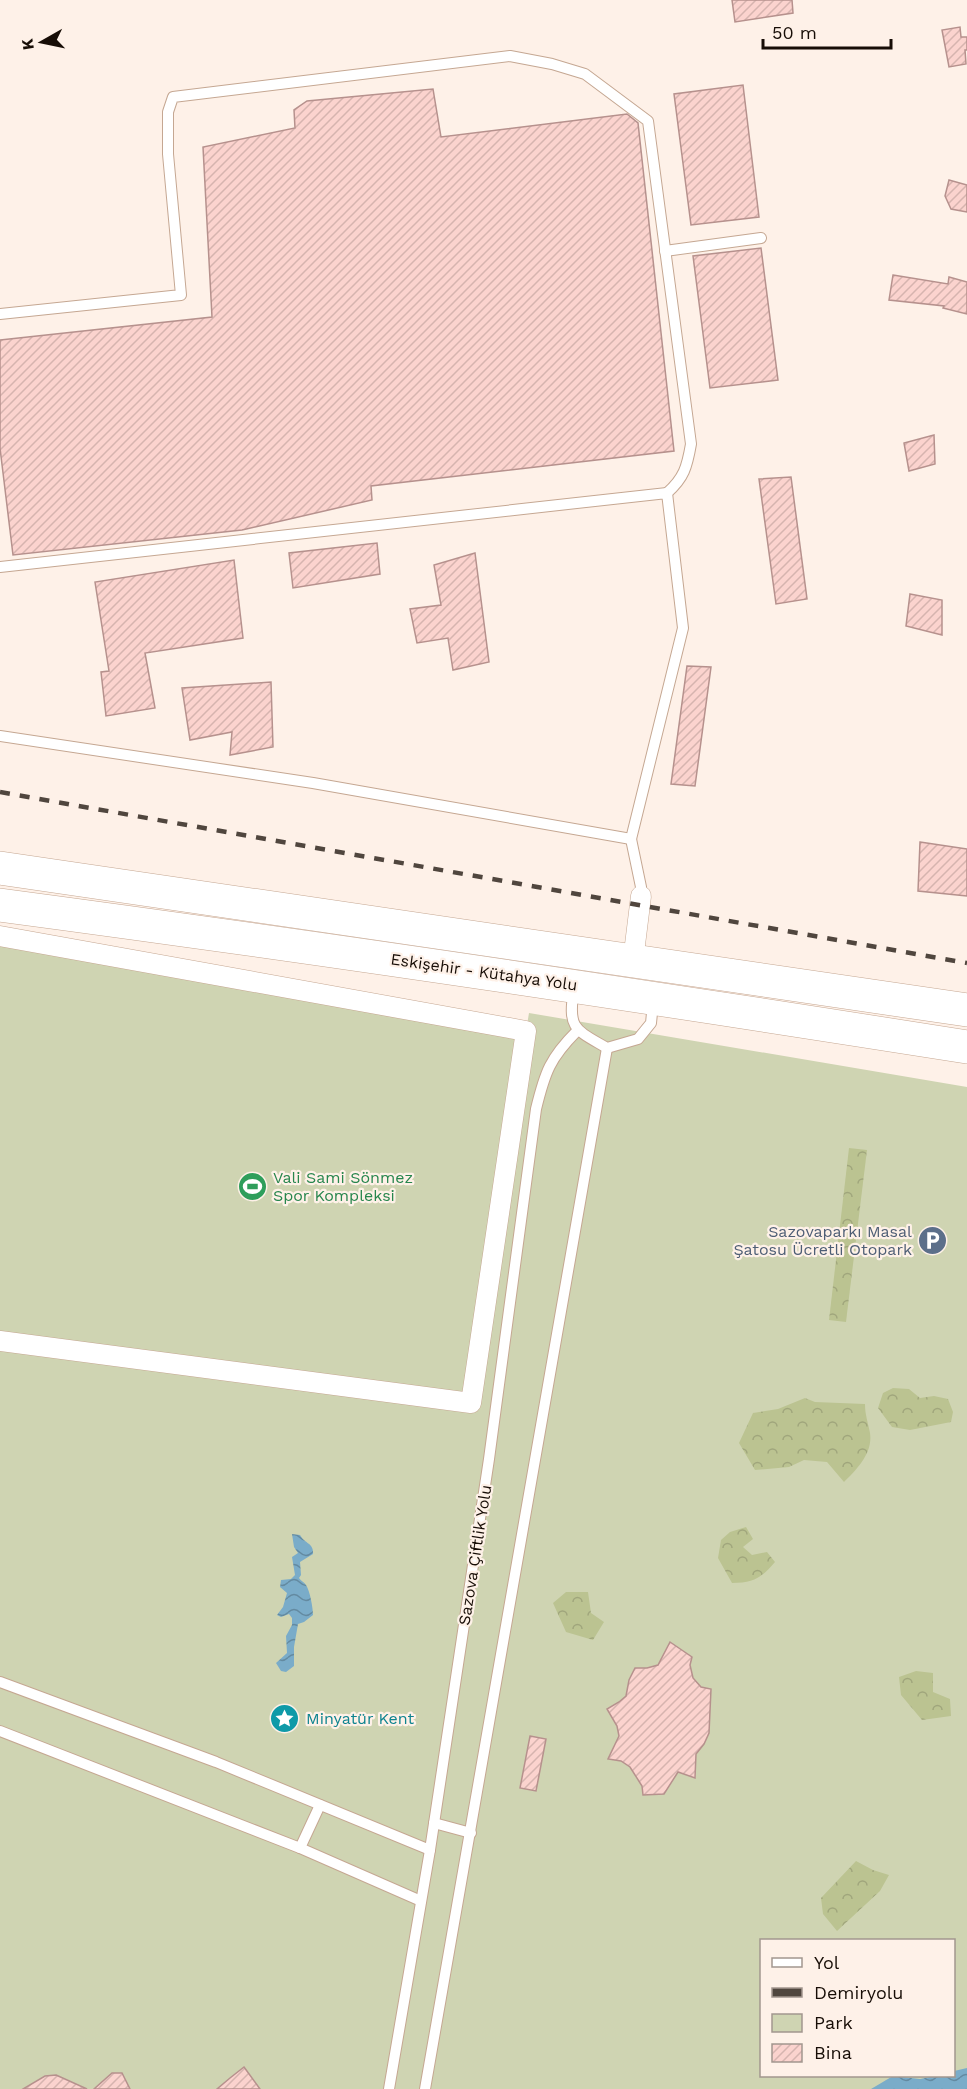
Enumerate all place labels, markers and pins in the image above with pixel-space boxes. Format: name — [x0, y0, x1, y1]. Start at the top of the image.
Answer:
place label: Vali Sami Sönmez Spor Kompleksi — [273, 1168, 413, 1205]
sports icon: Vali Sami Sönmez Spor Kompleksi — [236, 1170, 268, 1202]
place label: Sazovaparkı Masal Şatosu Ücretli Otopark — [733, 1222, 912, 1259]
parking icon: Sazovaparkı Masal Şatosu Ücretli Otopark — [917, 1224, 949, 1256]
place icon: Minyatür Kent — [269, 1702, 301, 1734]
place label: Minyatür Kent — [306, 1709, 414, 1728]

